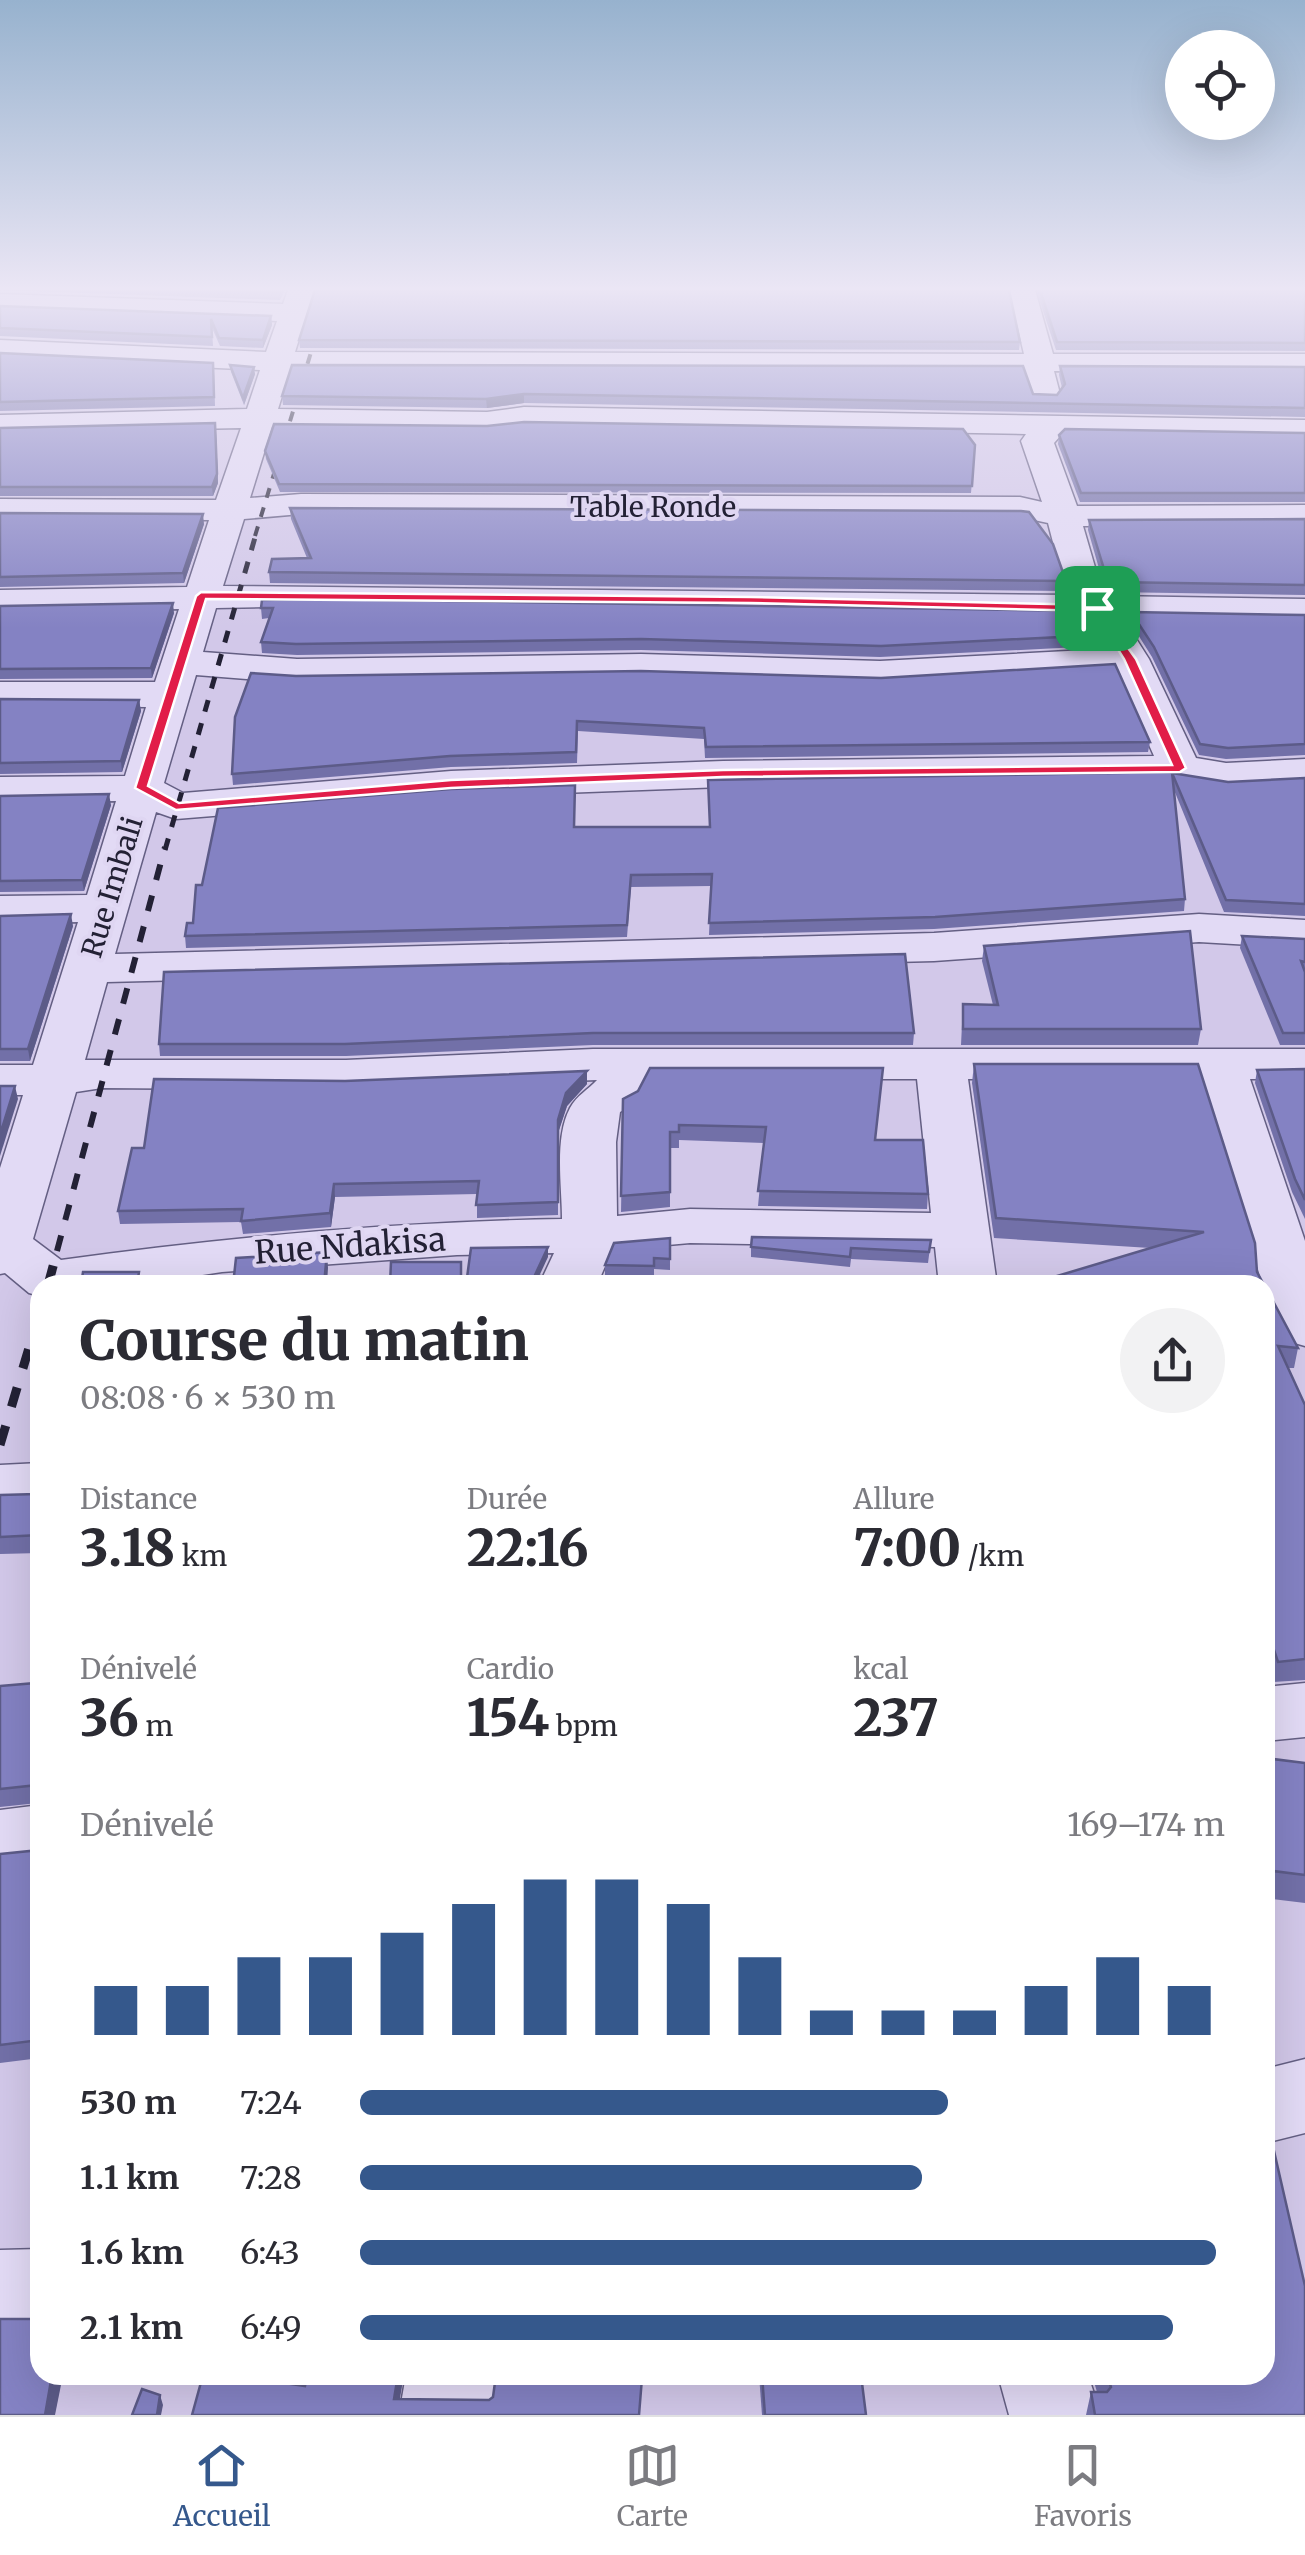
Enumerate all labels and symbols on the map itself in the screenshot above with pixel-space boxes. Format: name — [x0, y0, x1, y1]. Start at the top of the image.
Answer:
street label: Table Ronde — [570, 489, 736, 525]
pin — [1055, 566, 1140, 651]
street label: Rue Imbali — [74, 812, 150, 962]
street label: Rue Ndakisa — [253, 1219, 447, 1273]

